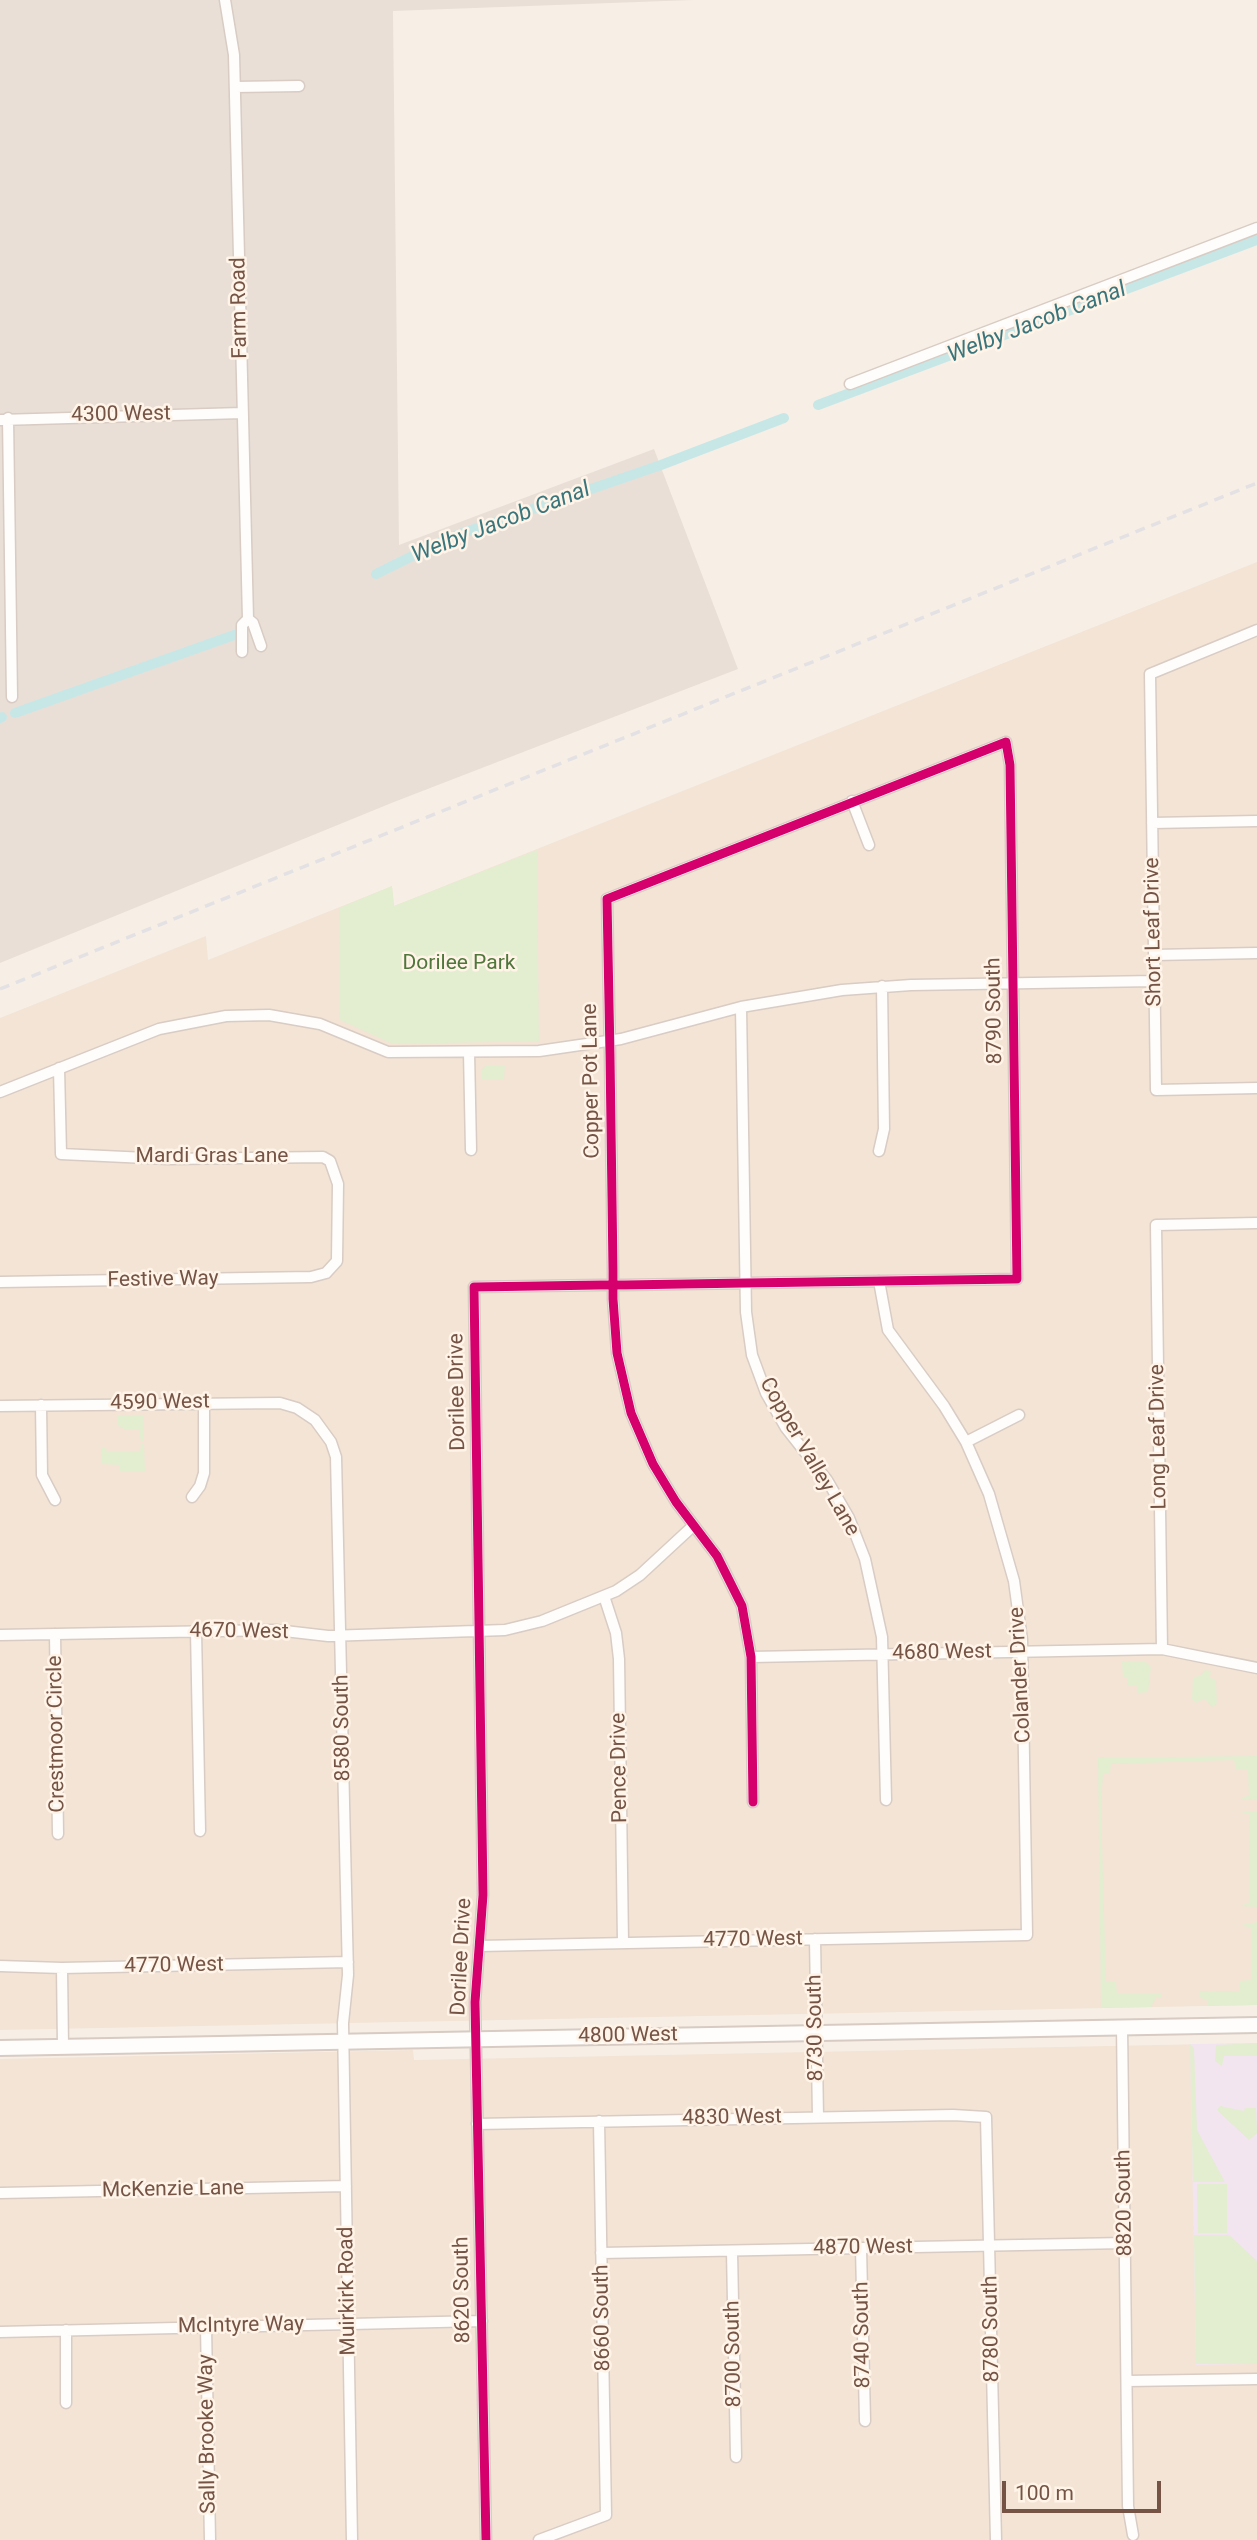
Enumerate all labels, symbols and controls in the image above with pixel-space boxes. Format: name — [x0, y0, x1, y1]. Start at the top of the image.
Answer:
street label: Farm Road — [227, 257, 253, 359]
water label: Welby Jacob Canal — [944, 276, 1130, 370]
street label: 4300 West — [71, 402, 171, 428]
water label: Welby Jacob Canal — [408, 476, 594, 570]
street label: Short Leaf Drive — [1140, 857, 1168, 1007]
park label: Dorilee Park — [403, 951, 515, 977]
street label: 8790 South — [981, 957, 1009, 1065]
street label: Copper Pot Lane — [578, 1003, 606, 1159]
street label: Mardi Gras Lane — [136, 1144, 288, 1170]
street label: Festive Way — [107, 1266, 219, 1294]
street label: Dorilee Drive — [444, 1333, 472, 1451]
street label: Long Leaf Drive — [1145, 1364, 1173, 1510]
street label: Copper Valley Lane — [753, 1373, 865, 1541]
street label: 4590 West — [110, 1390, 210, 1416]
street label: Colander Drive — [1005, 1606, 1037, 1744]
street label: 4670 West — [189, 1619, 289, 1645]
street label: 4680 West — [892, 1640, 992, 1666]
street label: Crestmoor Circle — [43, 1655, 71, 1813]
street label: 8580 South — [329, 1674, 357, 1782]
street label: Pence Drive — [606, 1713, 634, 1823]
street label: Dorilee Drive — [446, 1898, 478, 2016]
street label: 4770 West — [703, 1927, 803, 1953]
street label: 4770 West — [124, 1953, 224, 1979]
street label: 8730 South — [802, 1974, 830, 2082]
street label: 4800 West — [578, 2023, 678, 2049]
street label: 4830 West — [682, 2105, 782, 2131]
street label: 8820 South — [1111, 2149, 1139, 2257]
street label: McKenzie Lane — [102, 2176, 244, 2204]
street label: Muirkirk Road — [334, 2226, 362, 2356]
street label: 4870 West — [813, 2235, 913, 2261]
street label: 8620 South — [449, 2236, 477, 2344]
street label: 8660 South — [589, 2264, 617, 2372]
street label: 8780 South — [978, 2275, 1006, 2383]
street label: 8740 South — [849, 2281, 877, 2389]
street label: 8700 South — [720, 2300, 748, 2408]
street label: McIntyre Way — [178, 2312, 304, 2340]
street label: Sally Brooke Way — [194, 2354, 222, 2514]
scale bar — [1005, 2466, 1164, 2510]
text: 100 m — [1015, 2481, 1074, 2505]

